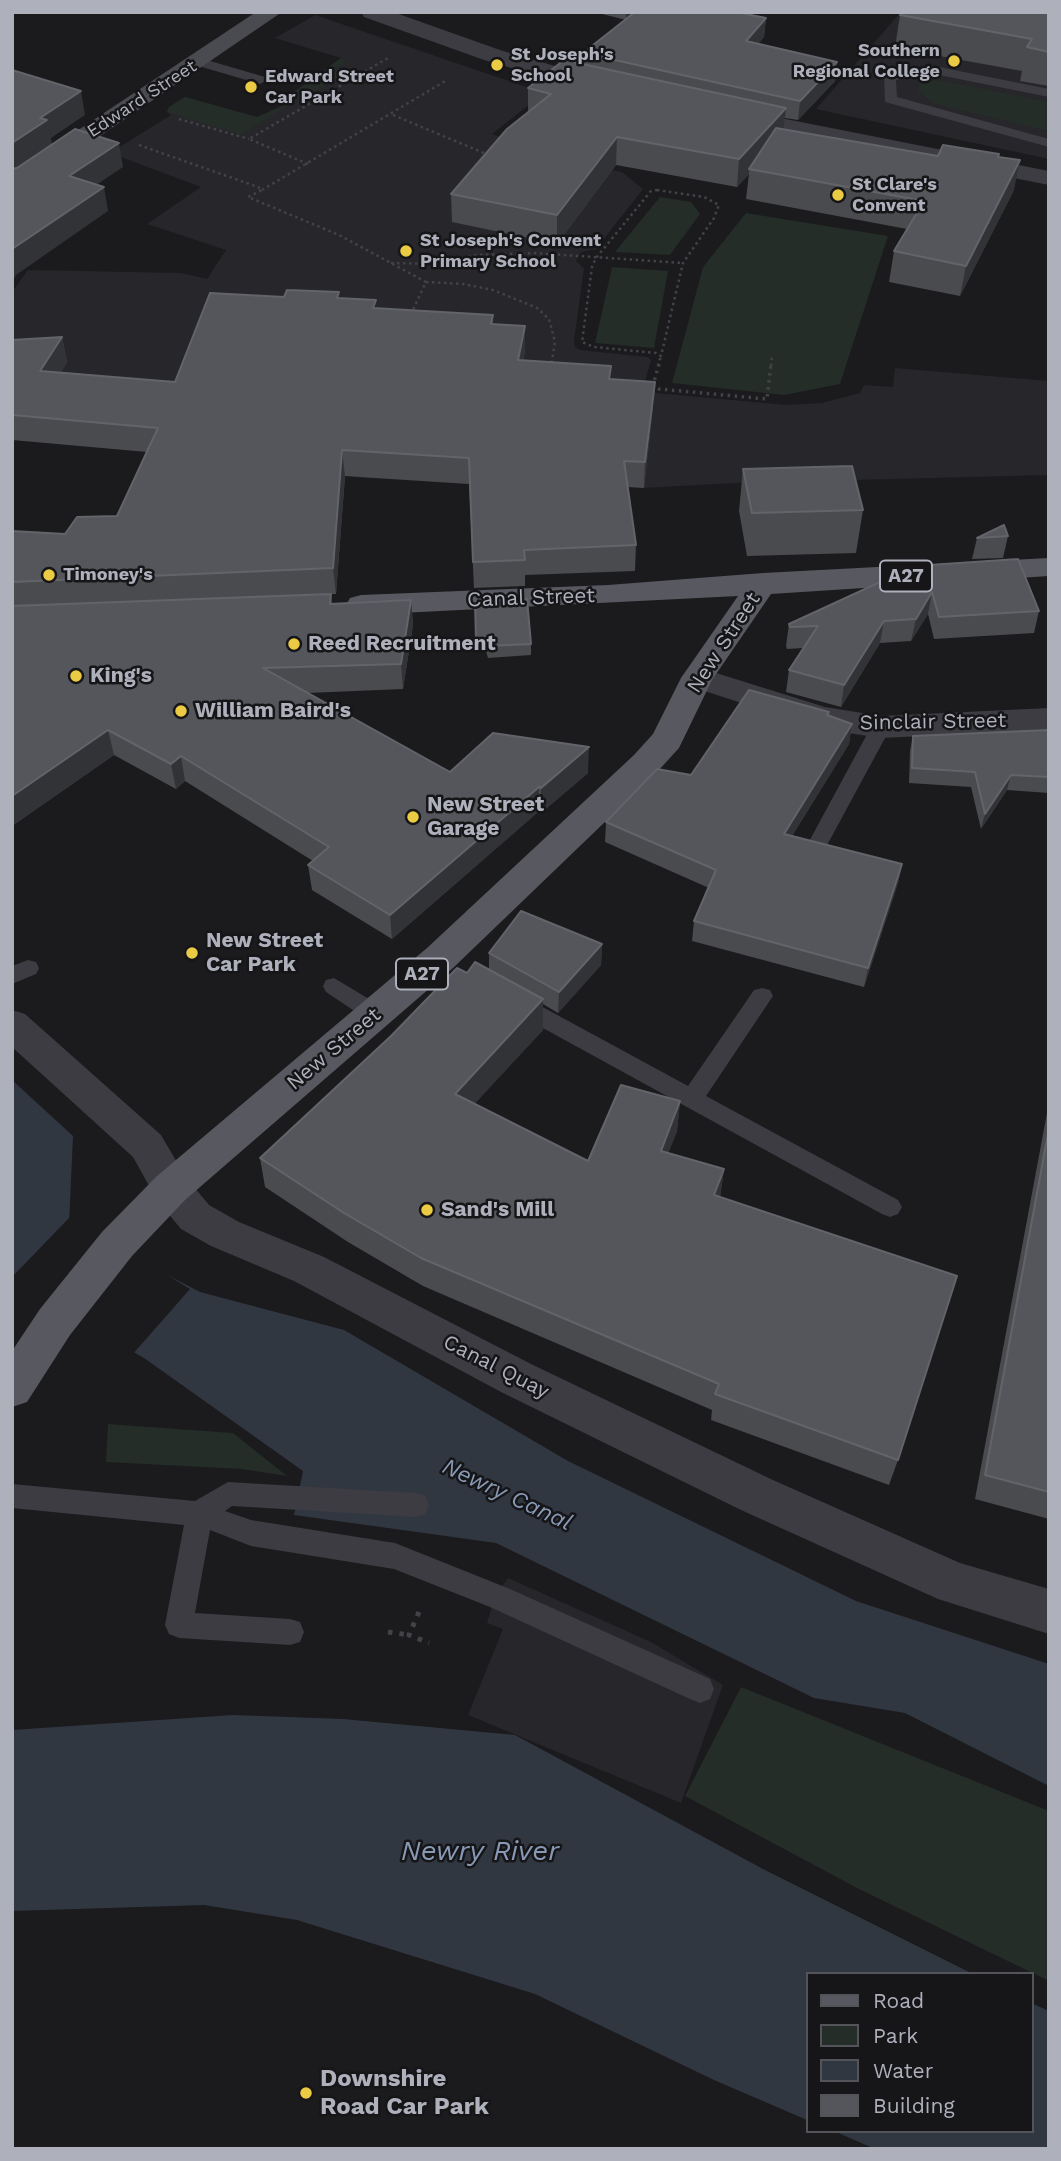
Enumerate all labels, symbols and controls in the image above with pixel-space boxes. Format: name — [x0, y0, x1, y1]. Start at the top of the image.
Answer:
place label: Southern Regional College — [793, 40, 940, 82]
place label: St Joseph's School — [511, 44, 614, 86]
marker: Southern Regional College — [946, 53, 962, 69]
street label: Edward Street — [83, 56, 201, 142]
marker: St Joseph's School — [489, 57, 505, 73]
place label: Edward Street Car Park — [265, 66, 394, 108]
marker: Edward Street Car Park — [243, 79, 259, 95]
place label: St Clare's Convent — [852, 174, 937, 216]
marker: St Clare's Convent — [830, 187, 846, 203]
place label: St Joseph's Convent Primary School — [420, 230, 601, 272]
marker: St Joseph's Convent Primary School — [398, 243, 414, 259]
road number: A27 — [880, 561, 932, 592]
place label: Timoney's — [63, 564, 153, 586]
marker: Timoney's — [41, 567, 57, 583]
street label: Canal Street — [467, 583, 595, 613]
street label: New Street — [682, 588, 766, 698]
place label: Reed Recruitment — [308, 631, 496, 657]
marker: Reed Recruitment — [286, 636, 302, 652]
place label: King's — [90, 663, 152, 689]
marker: King's — [68, 668, 84, 684]
place label: William Baird's — [195, 698, 351, 724]
marker: William Baird's — [173, 703, 189, 719]
street label: Sinclair Street — [860, 708, 1006, 736]
place label: New Street Garage — [427, 792, 544, 842]
marker: New Street Garage — [405, 809, 421, 825]
place label: New Street Car Park — [206, 928, 323, 978]
marker: New Street Car Park — [184, 945, 200, 961]
road number: A27 — [396, 958, 448, 990]
street label: New Street — [282, 1002, 386, 1096]
place label: Sand's Mill — [441, 1197, 554, 1223]
marker: Sand's Mill — [419, 1202, 435, 1218]
street label: Canal Quay — [439, 1330, 553, 1404]
water label: Newry Canal — [438, 1453, 576, 1537]
water label: Newry River — [401, 1835, 559, 1869]
legend — [806, 1972, 1033, 2133]
text: Road — [873, 1988, 924, 2013]
text: Park — [873, 2023, 918, 2048]
text: Water — [873, 2058, 933, 2083]
place label: Downshire Road Car Park — [320, 2065, 489, 2121]
marker: Downshire Road Car Park — [298, 2085, 314, 2101]
text: Building — [873, 2093, 955, 2118]

